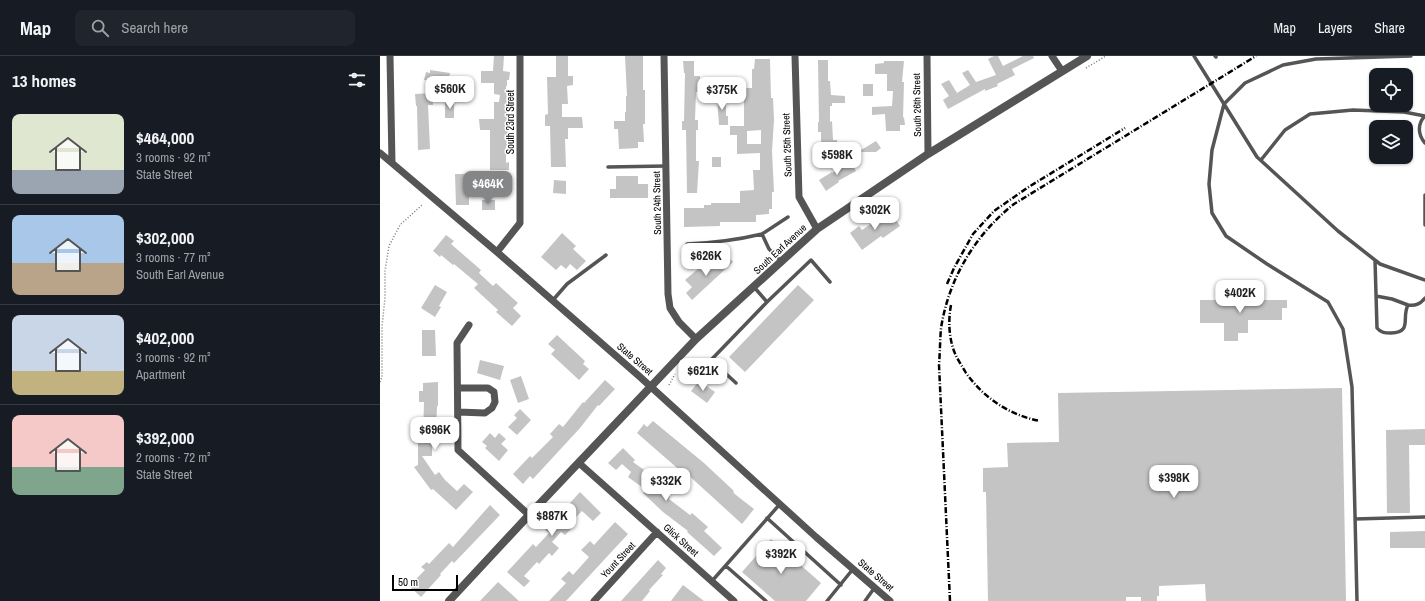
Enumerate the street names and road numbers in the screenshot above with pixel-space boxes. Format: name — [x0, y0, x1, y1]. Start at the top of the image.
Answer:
street label: South 26th Street — [910, 72, 924, 137]
street label: South 23rd Street — [504, 89, 517, 154]
street label: South 25th Street — [779, 112, 795, 177]
street label: South 24th Street — [650, 170, 664, 235]
street label: South Earl Avenue — [751, 221, 810, 277]
street label: State Street — [614, 340, 656, 379]
street label: Glick Street — [661, 521, 702, 560]
street label: Yount Street — [598, 539, 639, 581]
street label: State Street — [855, 556, 897, 595]

